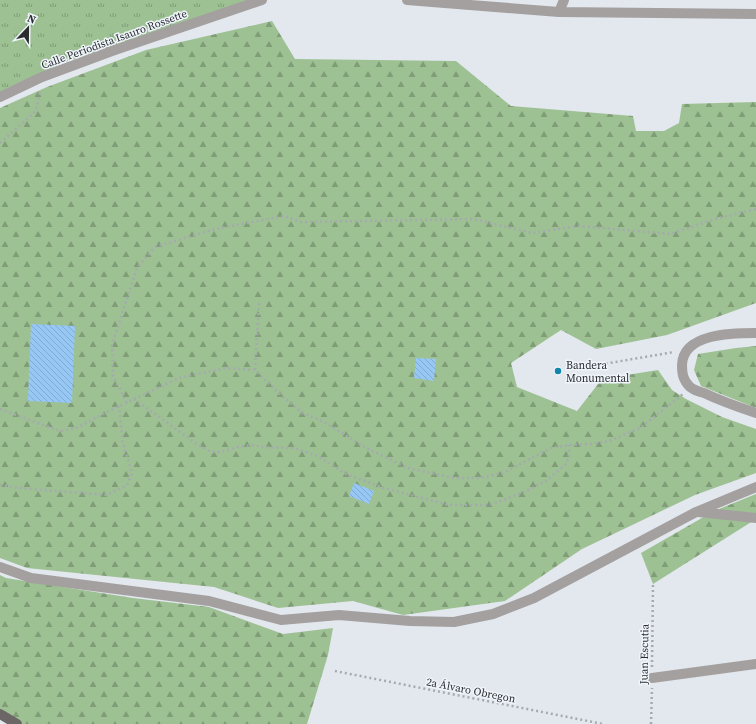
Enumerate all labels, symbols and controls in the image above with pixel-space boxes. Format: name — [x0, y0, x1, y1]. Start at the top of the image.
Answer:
street label: Calle Periodista Isauro Rossette — [39, 6, 189, 73]
north arrow — [8, 8, 48, 48]
text: N — [25, 11, 38, 28]
place label: Bandera Monumental — [566, 358, 629, 386]
marker: Bandera Monumental — [553, 366, 563, 376]
street label: Juan Escutia — [636, 623, 653, 685]
street label: 2a Álvaro Obregon — [425, 674, 517, 707]

